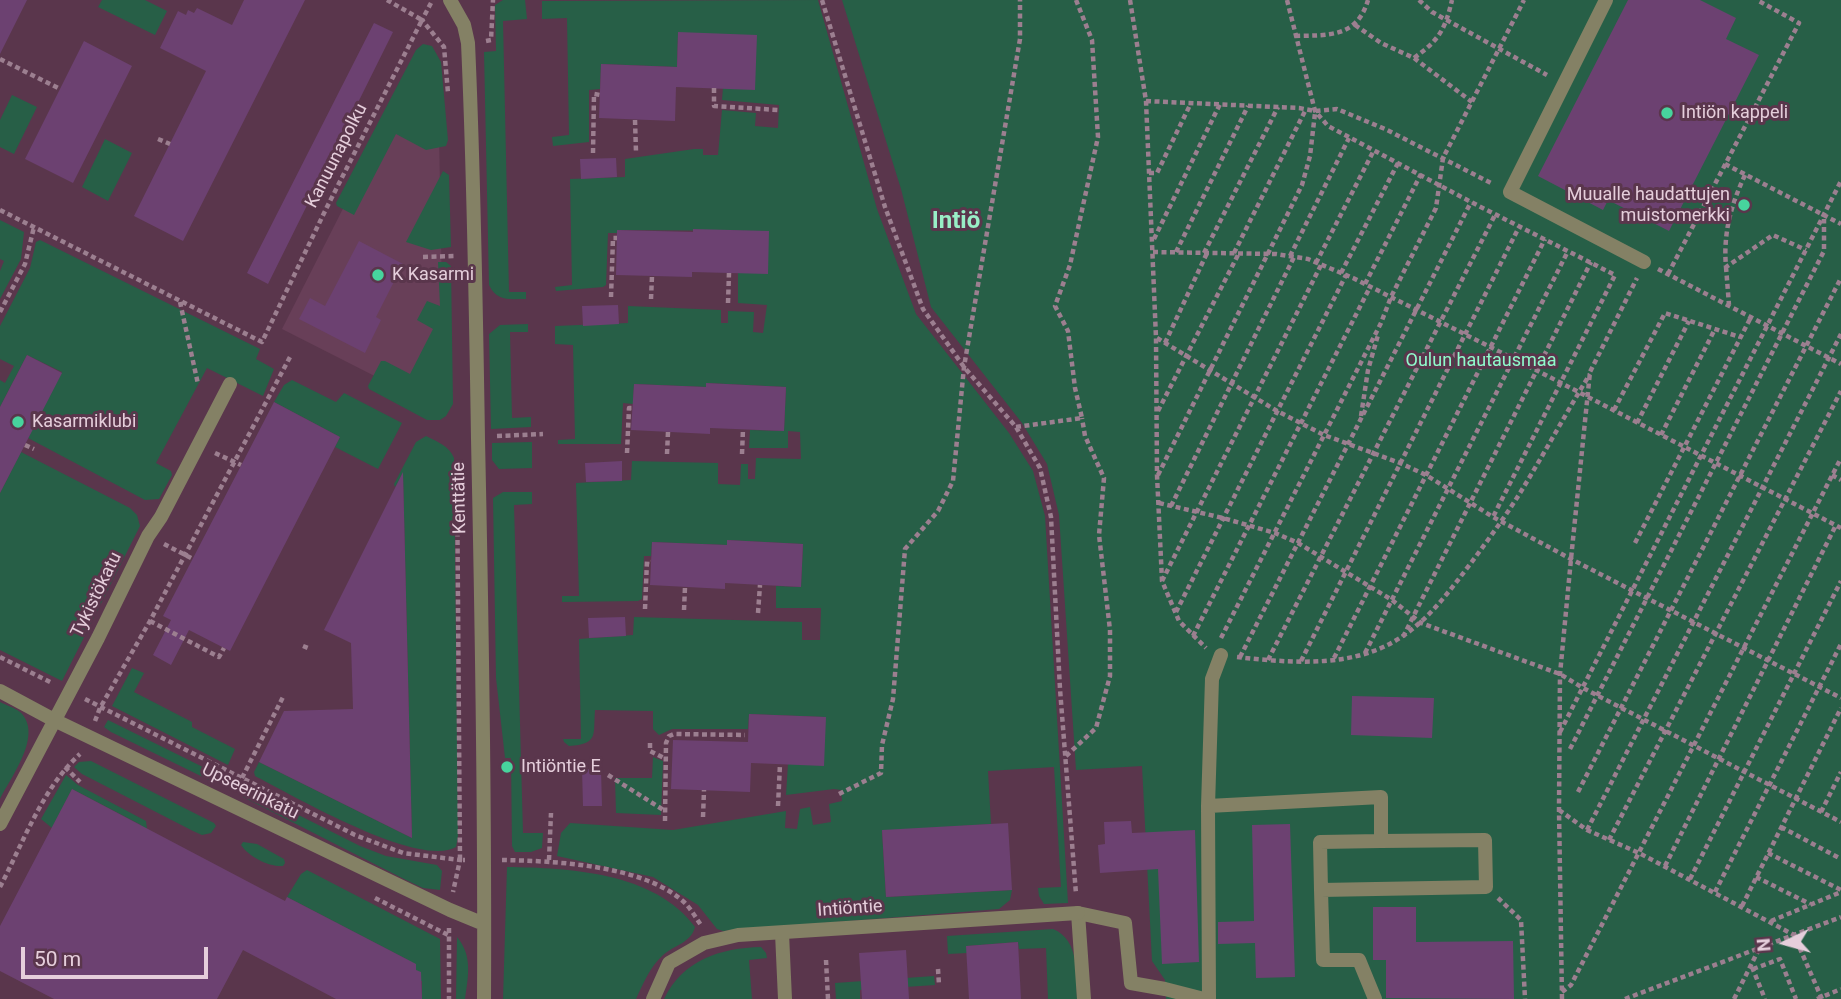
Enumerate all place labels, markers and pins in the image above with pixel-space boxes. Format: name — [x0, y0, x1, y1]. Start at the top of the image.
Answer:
place label: Intiön kappeli — [1681, 102, 1788, 124]
marker: Intiön kappeli — [1659, 105, 1675, 121]
place label: Muualle haudattujen muistomerkki — [1567, 184, 1730, 227]
marker: Muualle haudattujen muistomerkki — [1736, 197, 1752, 213]
place label: K Kasarmi — [392, 264, 474, 286]
marker: K Kasarmi — [370, 267, 386, 283]
place label: Kasarmiklubi — [32, 411, 136, 433]
marker: Kasarmiklubi — [10, 414, 26, 430]
place label: Intiöntie E — [521, 756, 601, 778]
marker: Intiöntie E — [499, 759, 515, 775]

